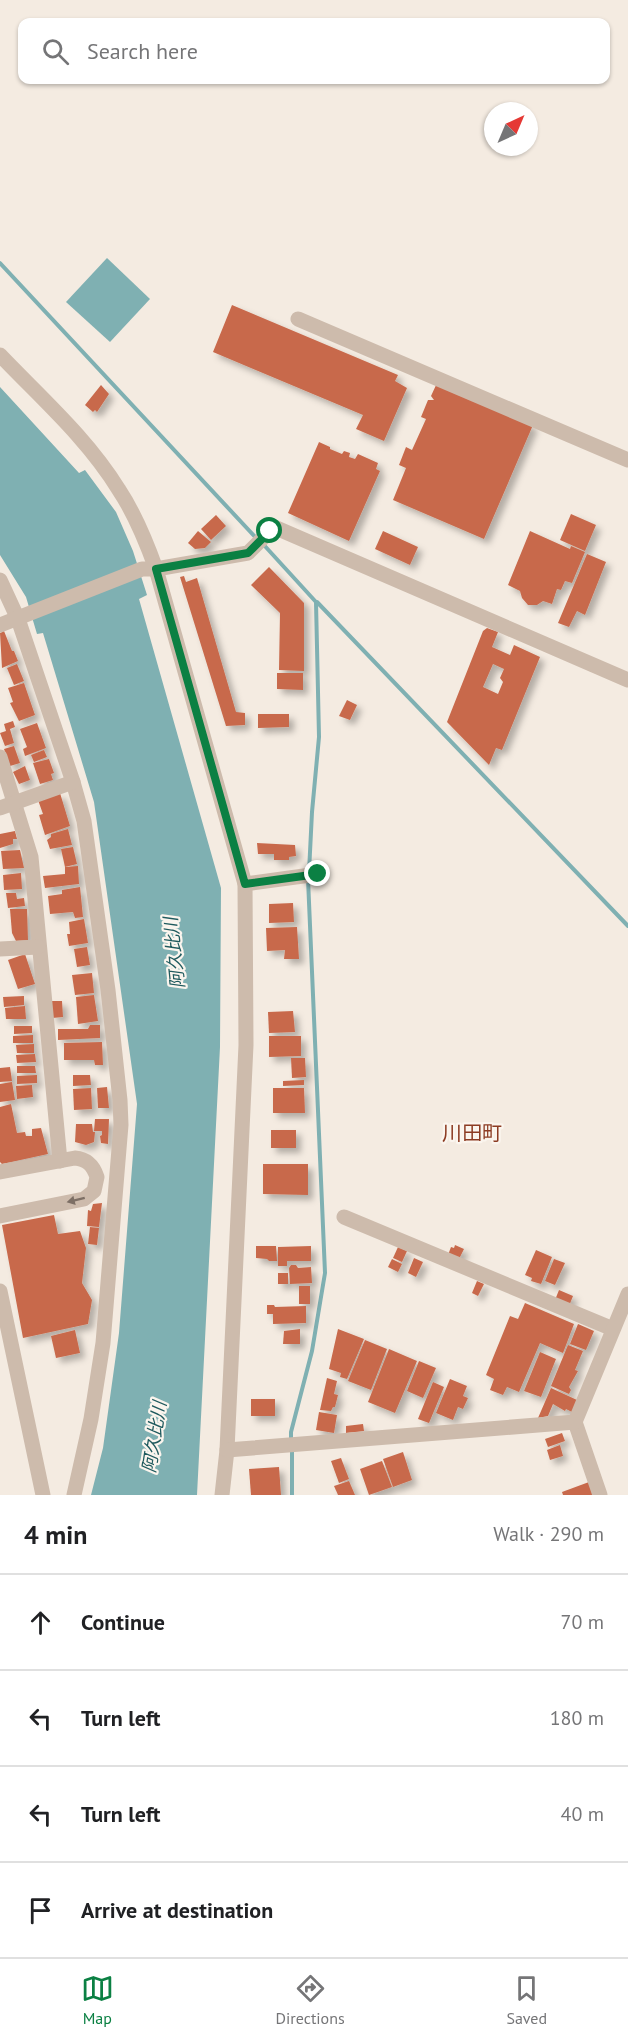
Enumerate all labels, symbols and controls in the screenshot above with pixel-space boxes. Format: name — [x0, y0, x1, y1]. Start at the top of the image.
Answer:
search box — [18, 18, 610, 84]
icon: search — [39, 35, 72, 68]
text: Search here — [87, 37, 198, 65]
north arrow — [484, 102, 538, 156]
route start — [256, 517, 282, 543]
route end — [304, 860, 330, 886]
water label: 阿久比川 — [159, 914, 189, 990]
district label: 川田町 — [442, 1120, 502, 1146]
one-way arrow — [67, 1196, 85, 1205]
water label: 阿久比川 — [137, 1398, 171, 1474]
text: 4 min — [24, 1518, 87, 1551]
text: Walk · 290 m — [493, 1521, 604, 1547]
icon: ahead — [24, 1606, 57, 1639]
text: Continue — [81, 1608, 165, 1636]
text: 70 m — [561, 1609, 604, 1635]
icon: left — [24, 1702, 57, 1735]
text: Turn left — [81, 1704, 161, 1732]
text: 180 m — [550, 1705, 604, 1731]
icon: left — [24, 1798, 57, 1831]
text: Turn left — [81, 1800, 161, 1828]
text: 40 m — [561, 1801, 604, 1827]
icon: arrive — [24, 1894, 57, 1927]
text: Arrive at destination — [81, 1896, 273, 1924]
tab: Map — [81, 1972, 114, 2028]
tab: Directions — [276, 1972, 345, 2028]
tab: Saved — [506, 1972, 547, 2028]

